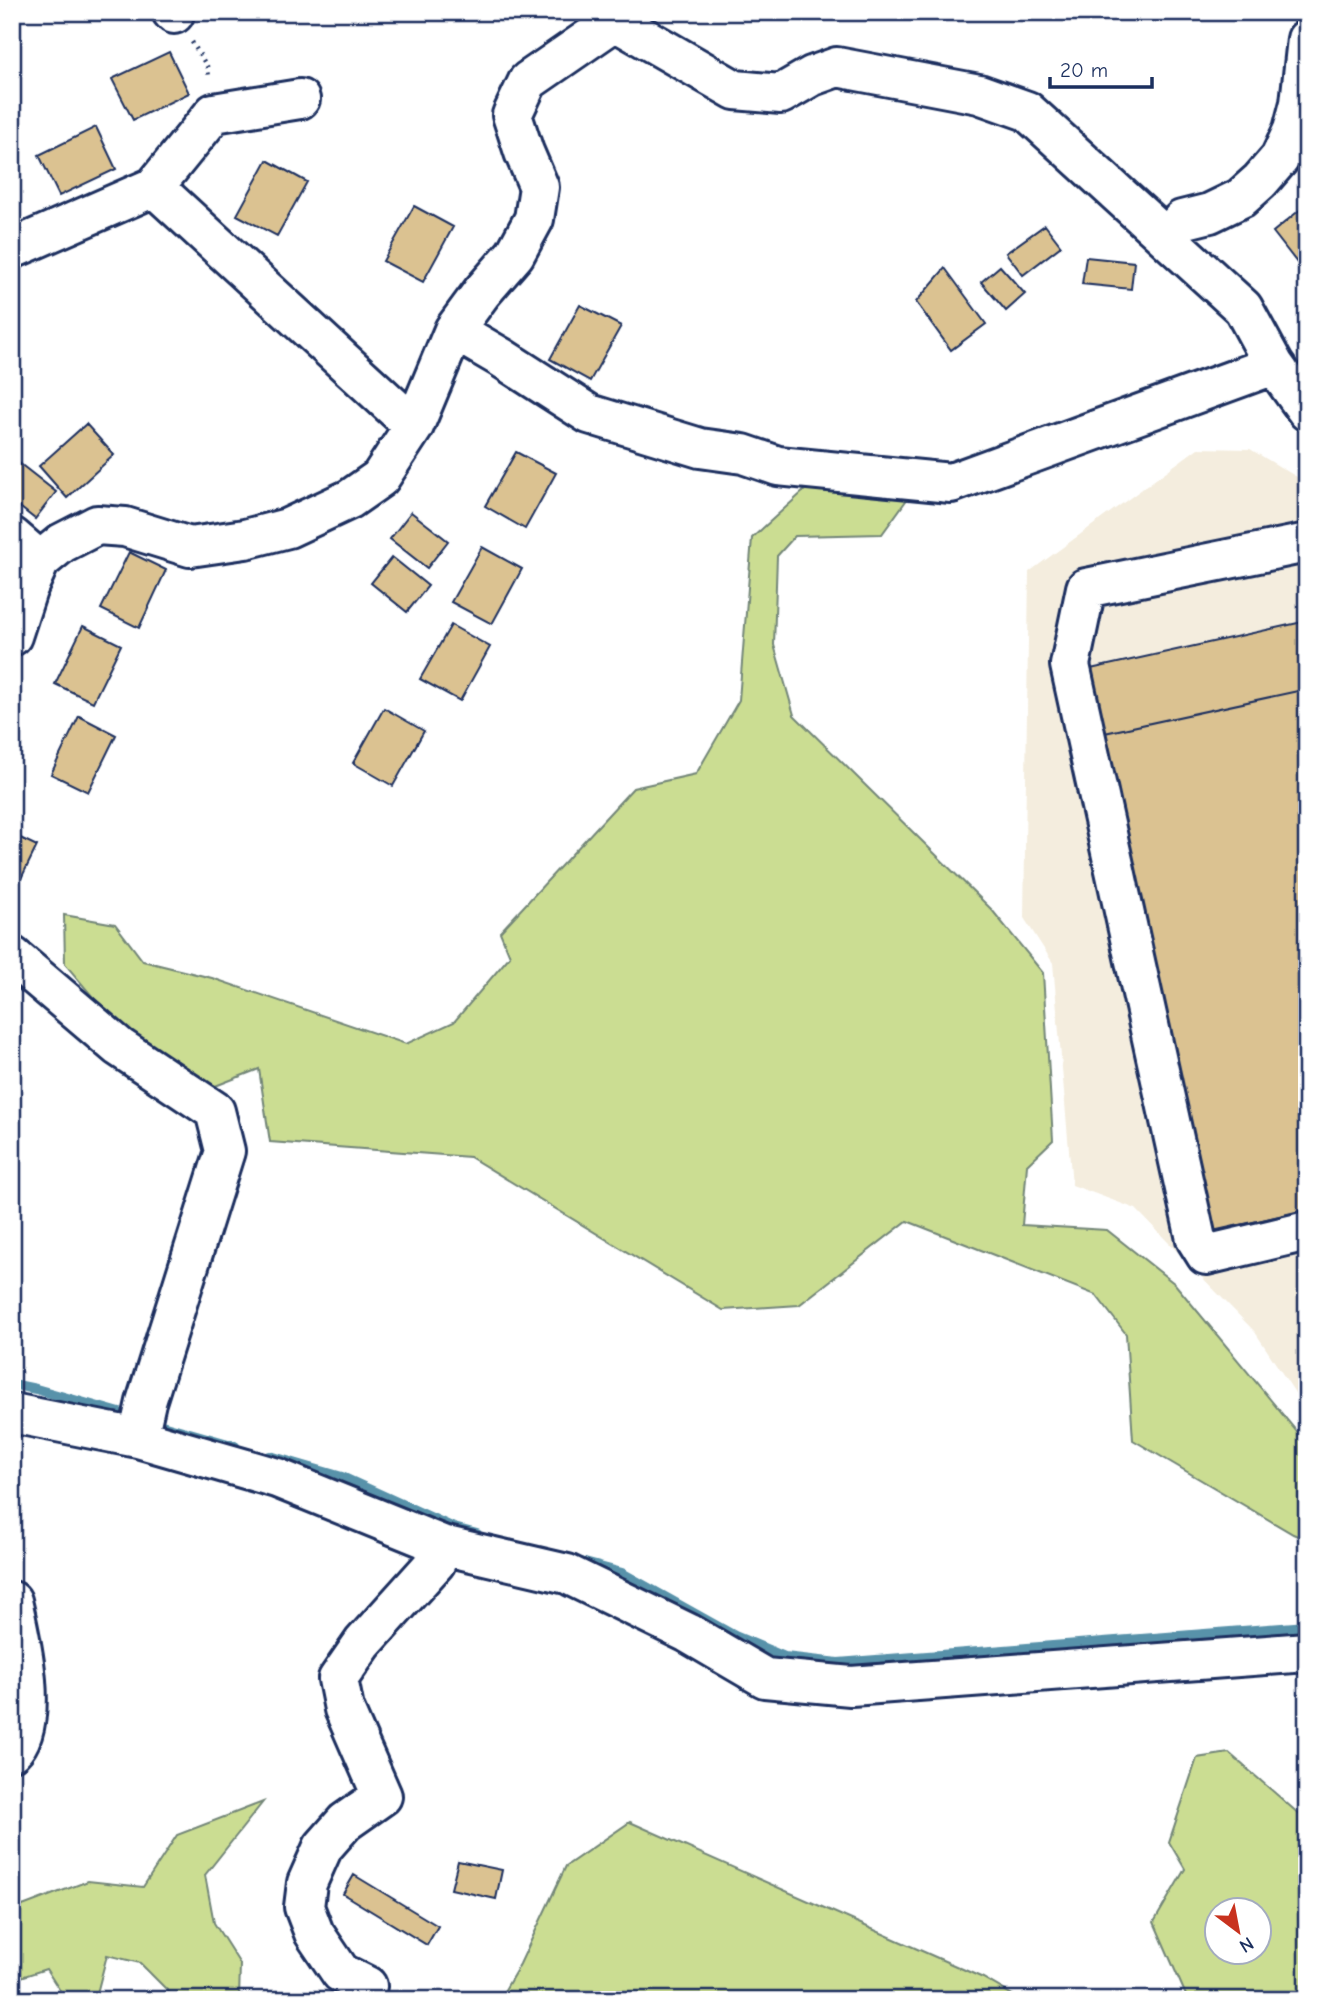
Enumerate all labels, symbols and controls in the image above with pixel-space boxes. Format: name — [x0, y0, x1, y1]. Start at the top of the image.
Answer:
scale bar — [1050, 46, 1151, 90]
text: 20 m — [1060, 58, 1108, 82]
north arrow — [1204, 1896, 1274, 1966]
text: N — [1235, 1932, 1258, 1957]

